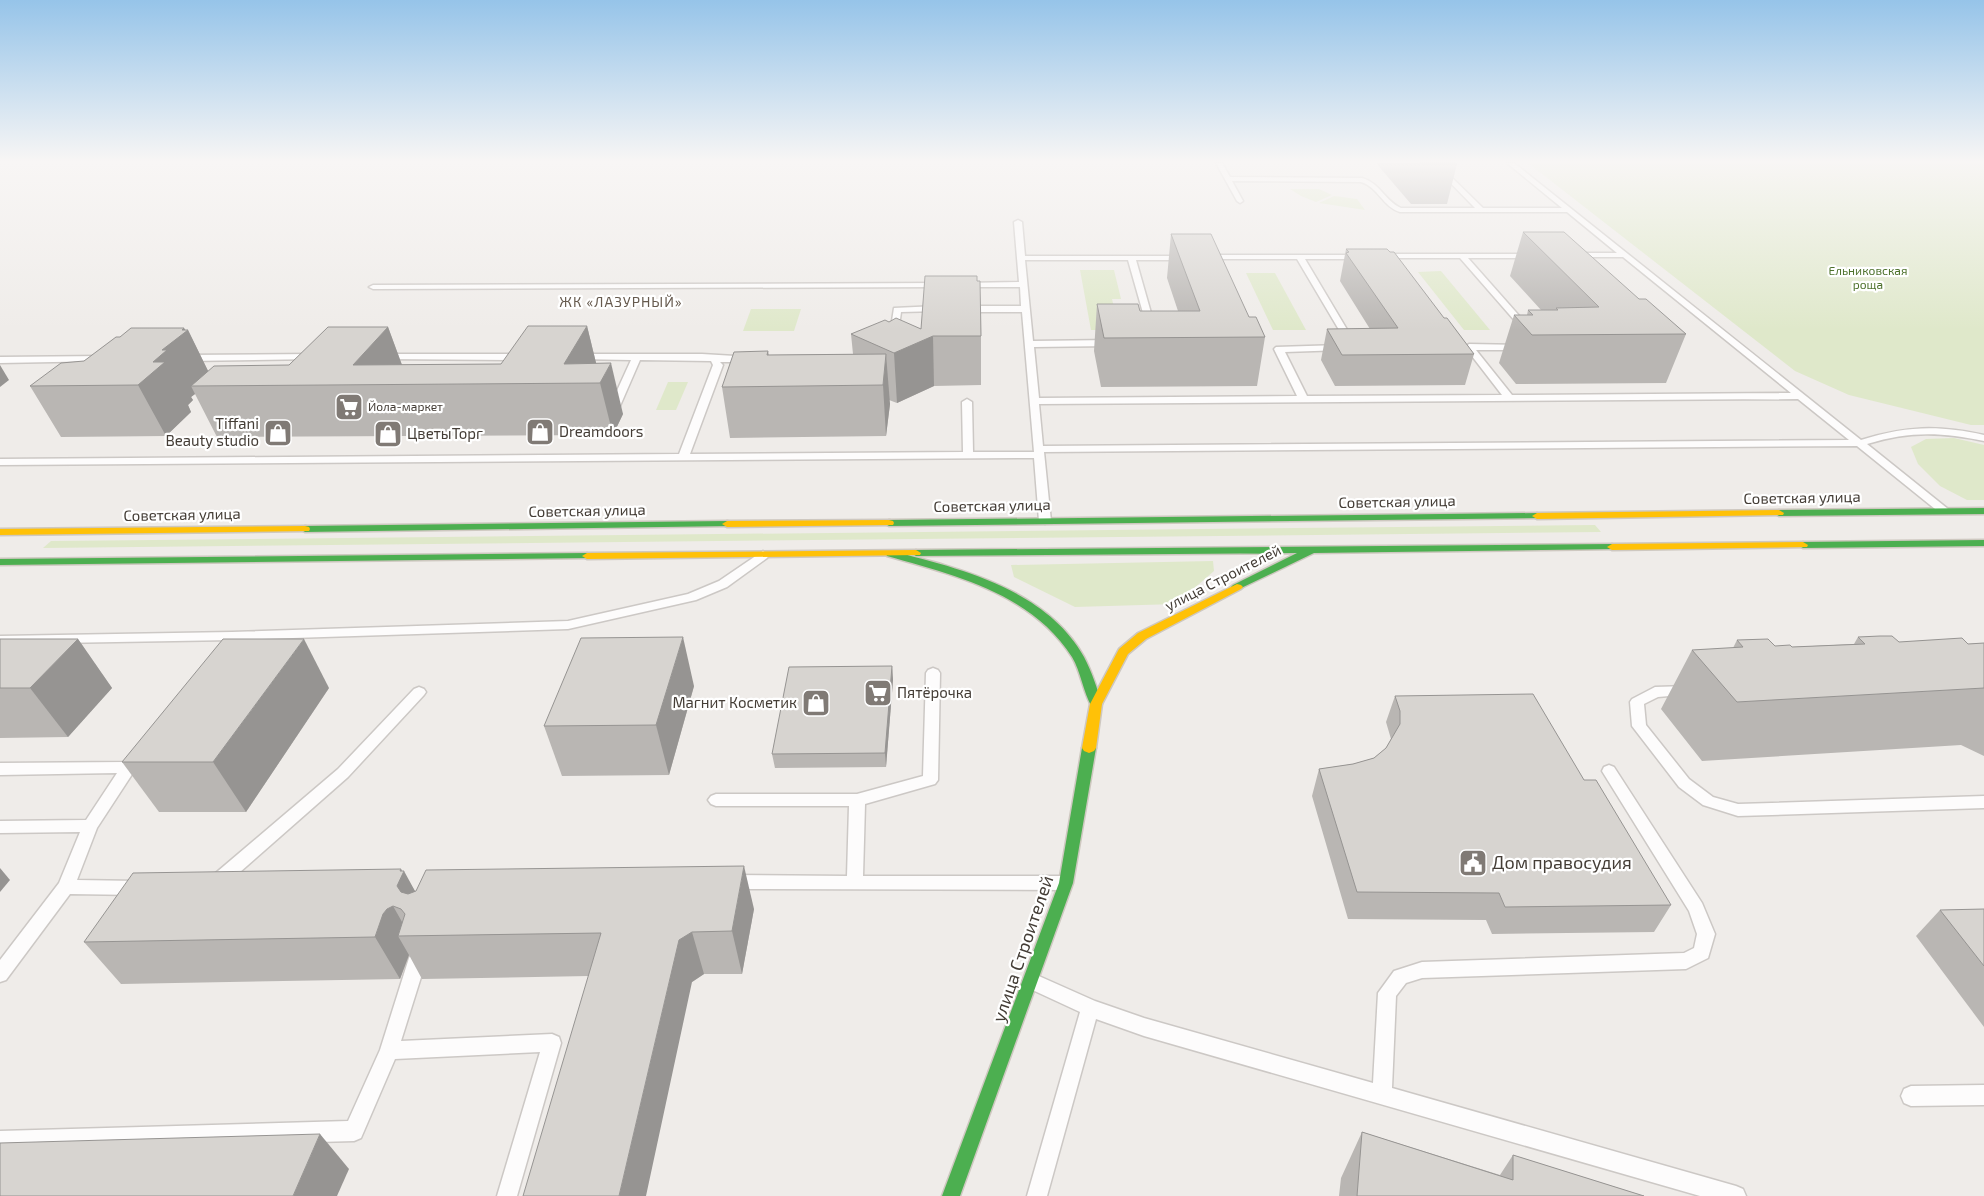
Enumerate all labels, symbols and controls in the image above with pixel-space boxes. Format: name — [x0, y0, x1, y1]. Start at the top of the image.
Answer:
park label: Ельниковская роща — [1828, 263, 1908, 291]
district label: ЖК «ЛАЗУРНЫЙ» — [559, 293, 683, 310]
supermarket icon: Йола-маркет — [334, 392, 364, 422]
place label: Йола-маркет — [368, 399, 443, 413]
place label: Tiffani Beauty studio — [165, 414, 259, 449]
shop icon: Dreamdoors — [525, 417, 555, 447]
shop icon: Tiffani Beauty studio — [263, 418, 293, 448]
shop icon: ЦветыТорг — [373, 419, 403, 449]
place label: Dreamdoors — [559, 422, 643, 440]
place label: ЦветыТорг — [407, 424, 483, 442]
street label: Советская улица — [1743, 487, 1861, 508]
street label: Советская улица — [1338, 491, 1456, 512]
street label: Советская улица — [933, 495, 1051, 516]
street label: Советская улица — [528, 500, 646, 521]
street label: Советская улица — [123, 504, 241, 525]
street label: улица Строителей — [1161, 540, 1284, 615]
supermarket icon: Пятёрочка — [863, 678, 893, 708]
place label: Пятёрочка — [897, 683, 972, 701]
shop icon: Магнит Косметик — [801, 688, 831, 718]
place label: Магнит Косметик — [672, 693, 797, 711]
public building icon: Дом правосудия — [1458, 848, 1488, 878]
place label: Дом правосудия — [1492, 851, 1632, 873]
street label: улица Строителей — [987, 873, 1057, 1025]

